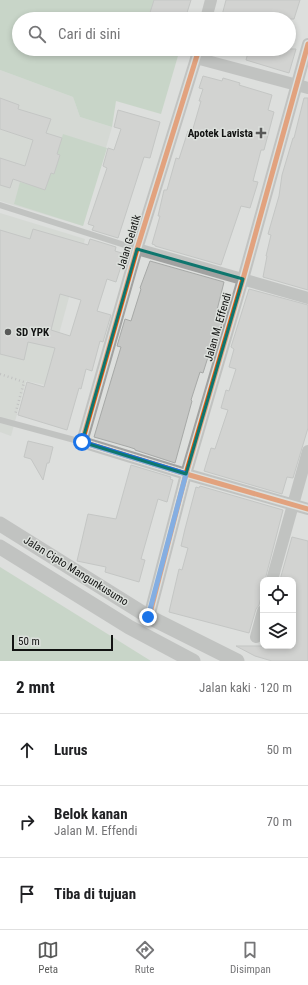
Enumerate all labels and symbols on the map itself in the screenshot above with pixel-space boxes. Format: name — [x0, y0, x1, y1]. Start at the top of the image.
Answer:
place label: Apotek Lavista — [188, 127, 253, 140]
marker: Apotek Lavista — [256, 128, 266, 138]
street label: Jalan Gelatik — [115, 213, 143, 271]
street label: Jalan M. Effendi — [202, 291, 234, 363]
place label: SD YPK — [16, 326, 50, 339]
marker: SD YPK — [3, 327, 13, 337]
route start — [73, 433, 91, 451]
street label: Jalan Cipto Mangunkusumo — [21, 533, 131, 609]
route end — [139, 608, 157, 626]
scale bar — [12, 633, 113, 652]

